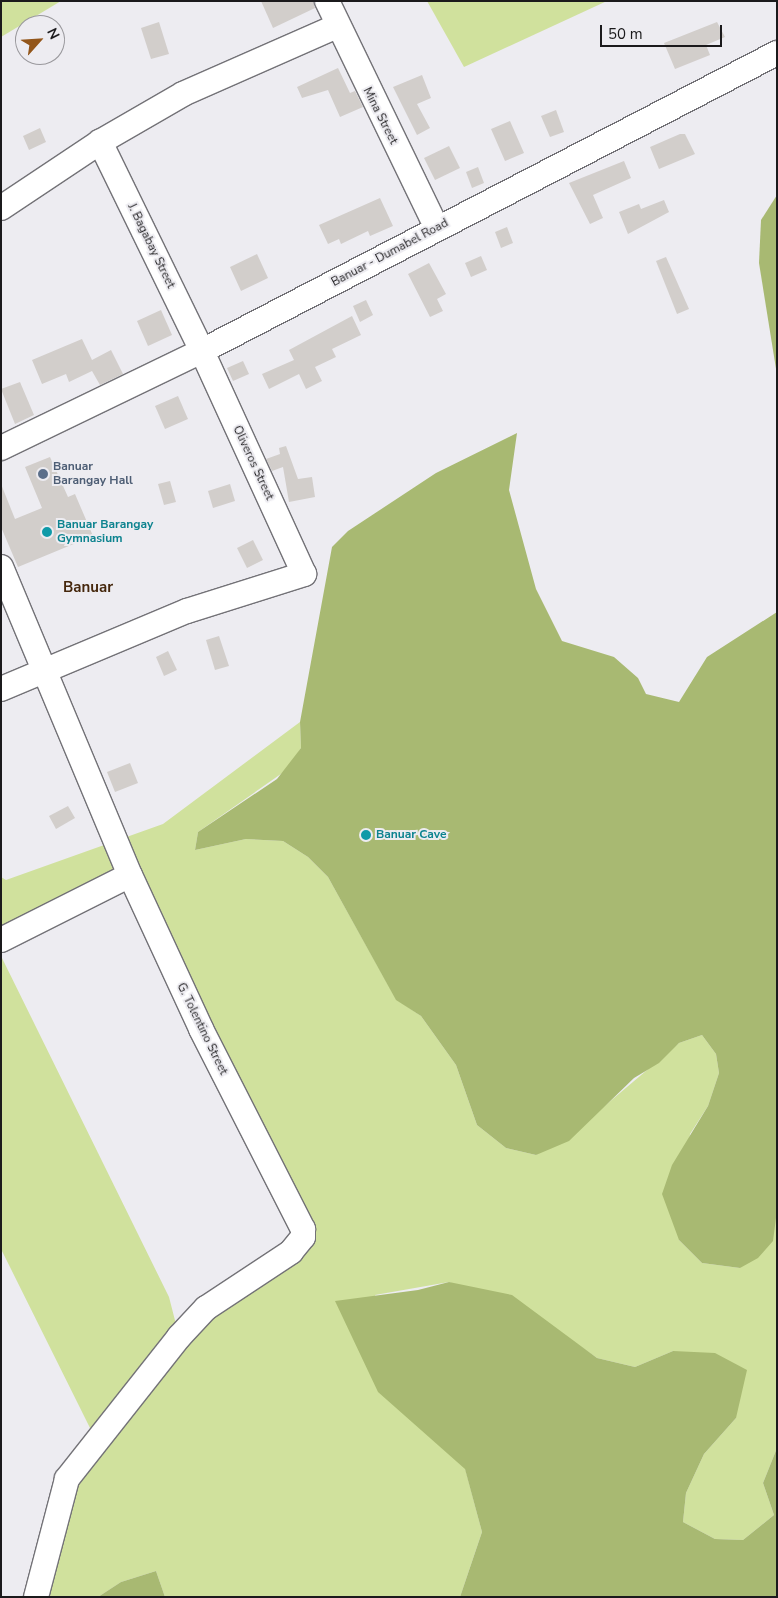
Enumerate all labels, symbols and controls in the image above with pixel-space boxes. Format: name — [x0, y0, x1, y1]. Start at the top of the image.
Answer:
north arrow — [15, 15, 65, 65]
scale bar — [603, 15, 726, 47]
text: 50 m — [608, 24, 643, 44]
text: N — [42, 25, 64, 43]
street label: Mina Street — [360, 85, 400, 147]
street label: J. Bagabay Street — [124, 201, 178, 291]
street label: Banuar - Dumabel Road — [329, 216, 451, 290]
street label: Oliveros Street — [229, 423, 277, 503]
place label: Banuar Barangay Hall — [53, 460, 133, 488]
marker: Banuar Barangay Hall — [37, 468, 49, 480]
place label: Banuar Barangay Gymnasium — [57, 518, 153, 546]
marker: Banuar Barangay Gymnasium — [41, 526, 53, 538]
district label: Banuar — [63, 579, 113, 597]
place label: Banuar Cave — [376, 828, 446, 842]
marker: Banuar Cave — [360, 829, 372, 841]
street label: G. Tolentino Street — [174, 981, 230, 1077]

